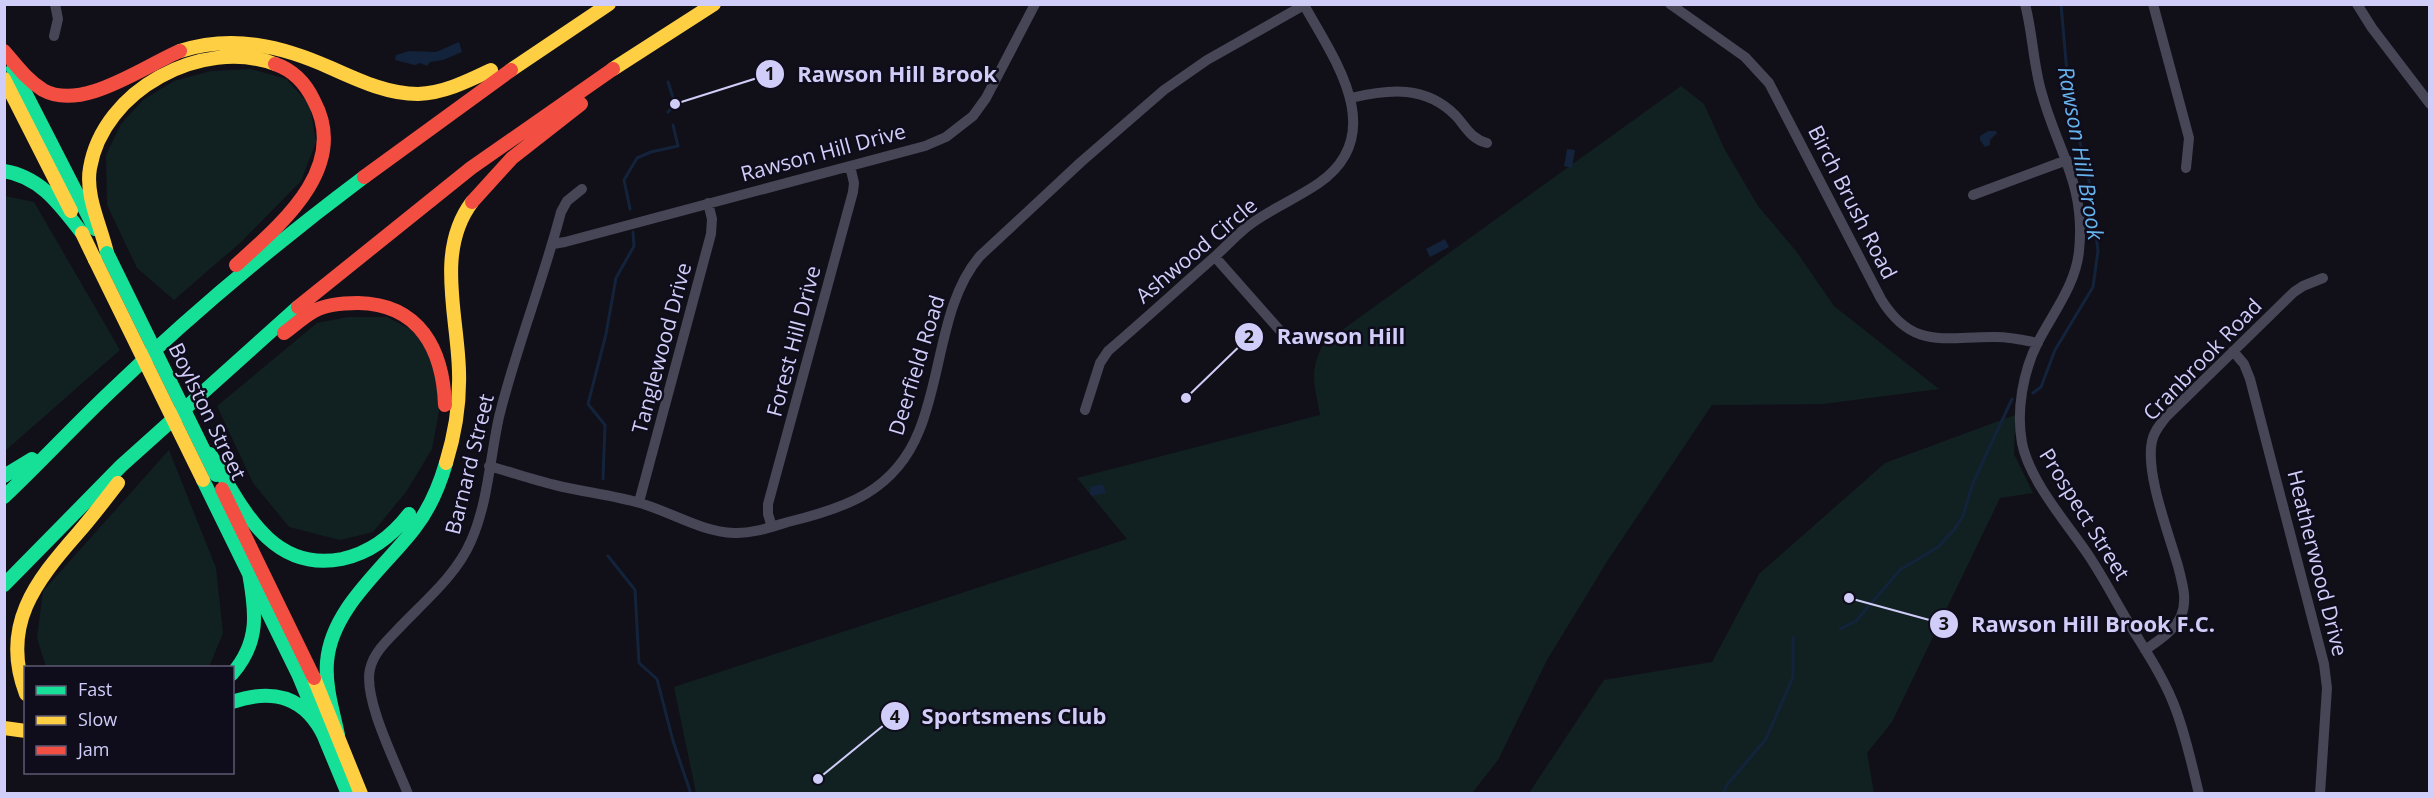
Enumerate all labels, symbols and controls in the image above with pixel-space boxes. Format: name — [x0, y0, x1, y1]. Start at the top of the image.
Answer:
callout: Rawson Hill Brook — [755, 54, 1009, 94]
text: Rawson Hill Brook — [797, 58, 997, 88]
text: 1 — [765, 61, 775, 85]
water label: Rawson Hill Brook — [2052, 64, 2112, 243]
street label: Rawson Hill Drive — [737, 116, 909, 188]
street label: Birch Brush Road — [1802, 120, 1904, 284]
street label: Ashwood Circle — [1129, 191, 1263, 309]
street label: Tanglewood Drive — [625, 259, 697, 437]
street label: Forest Hill Drive — [759, 262, 827, 420]
street label: Deerfield Road — [881, 291, 951, 439]
street label: Cranbrook Road — [2136, 292, 2268, 426]
callout: Rawson Hill — [1234, 317, 1417, 357]
text: Rawson Hill — [1277, 320, 1405, 350]
text: 2 — [1244, 324, 1254, 348]
street label: Boylston Street — [163, 338, 253, 484]
street label: Barnard Street — [438, 391, 500, 537]
street label: Prospect Street — [2033, 443, 2137, 585]
street label: Heatherwood Drive — [2281, 467, 2355, 659]
callout: Rawson Hill Brook F.C. — [1929, 604, 2227, 644]
text: Rawson Hill Brook F.C. — [1971, 608, 2215, 638]
text: 3 — [1939, 611, 1949, 635]
legend — [24, 666, 234, 774]
text: Fast — [78, 677, 112, 701]
callout: Sportsmens Club — [880, 696, 1119, 736]
text: Sportsmens Club — [922, 700, 1106, 730]
text: 4 — [890, 704, 900, 728]
text: Slow — [78, 707, 117, 731]
text: Jam — [76, 737, 110, 761]

